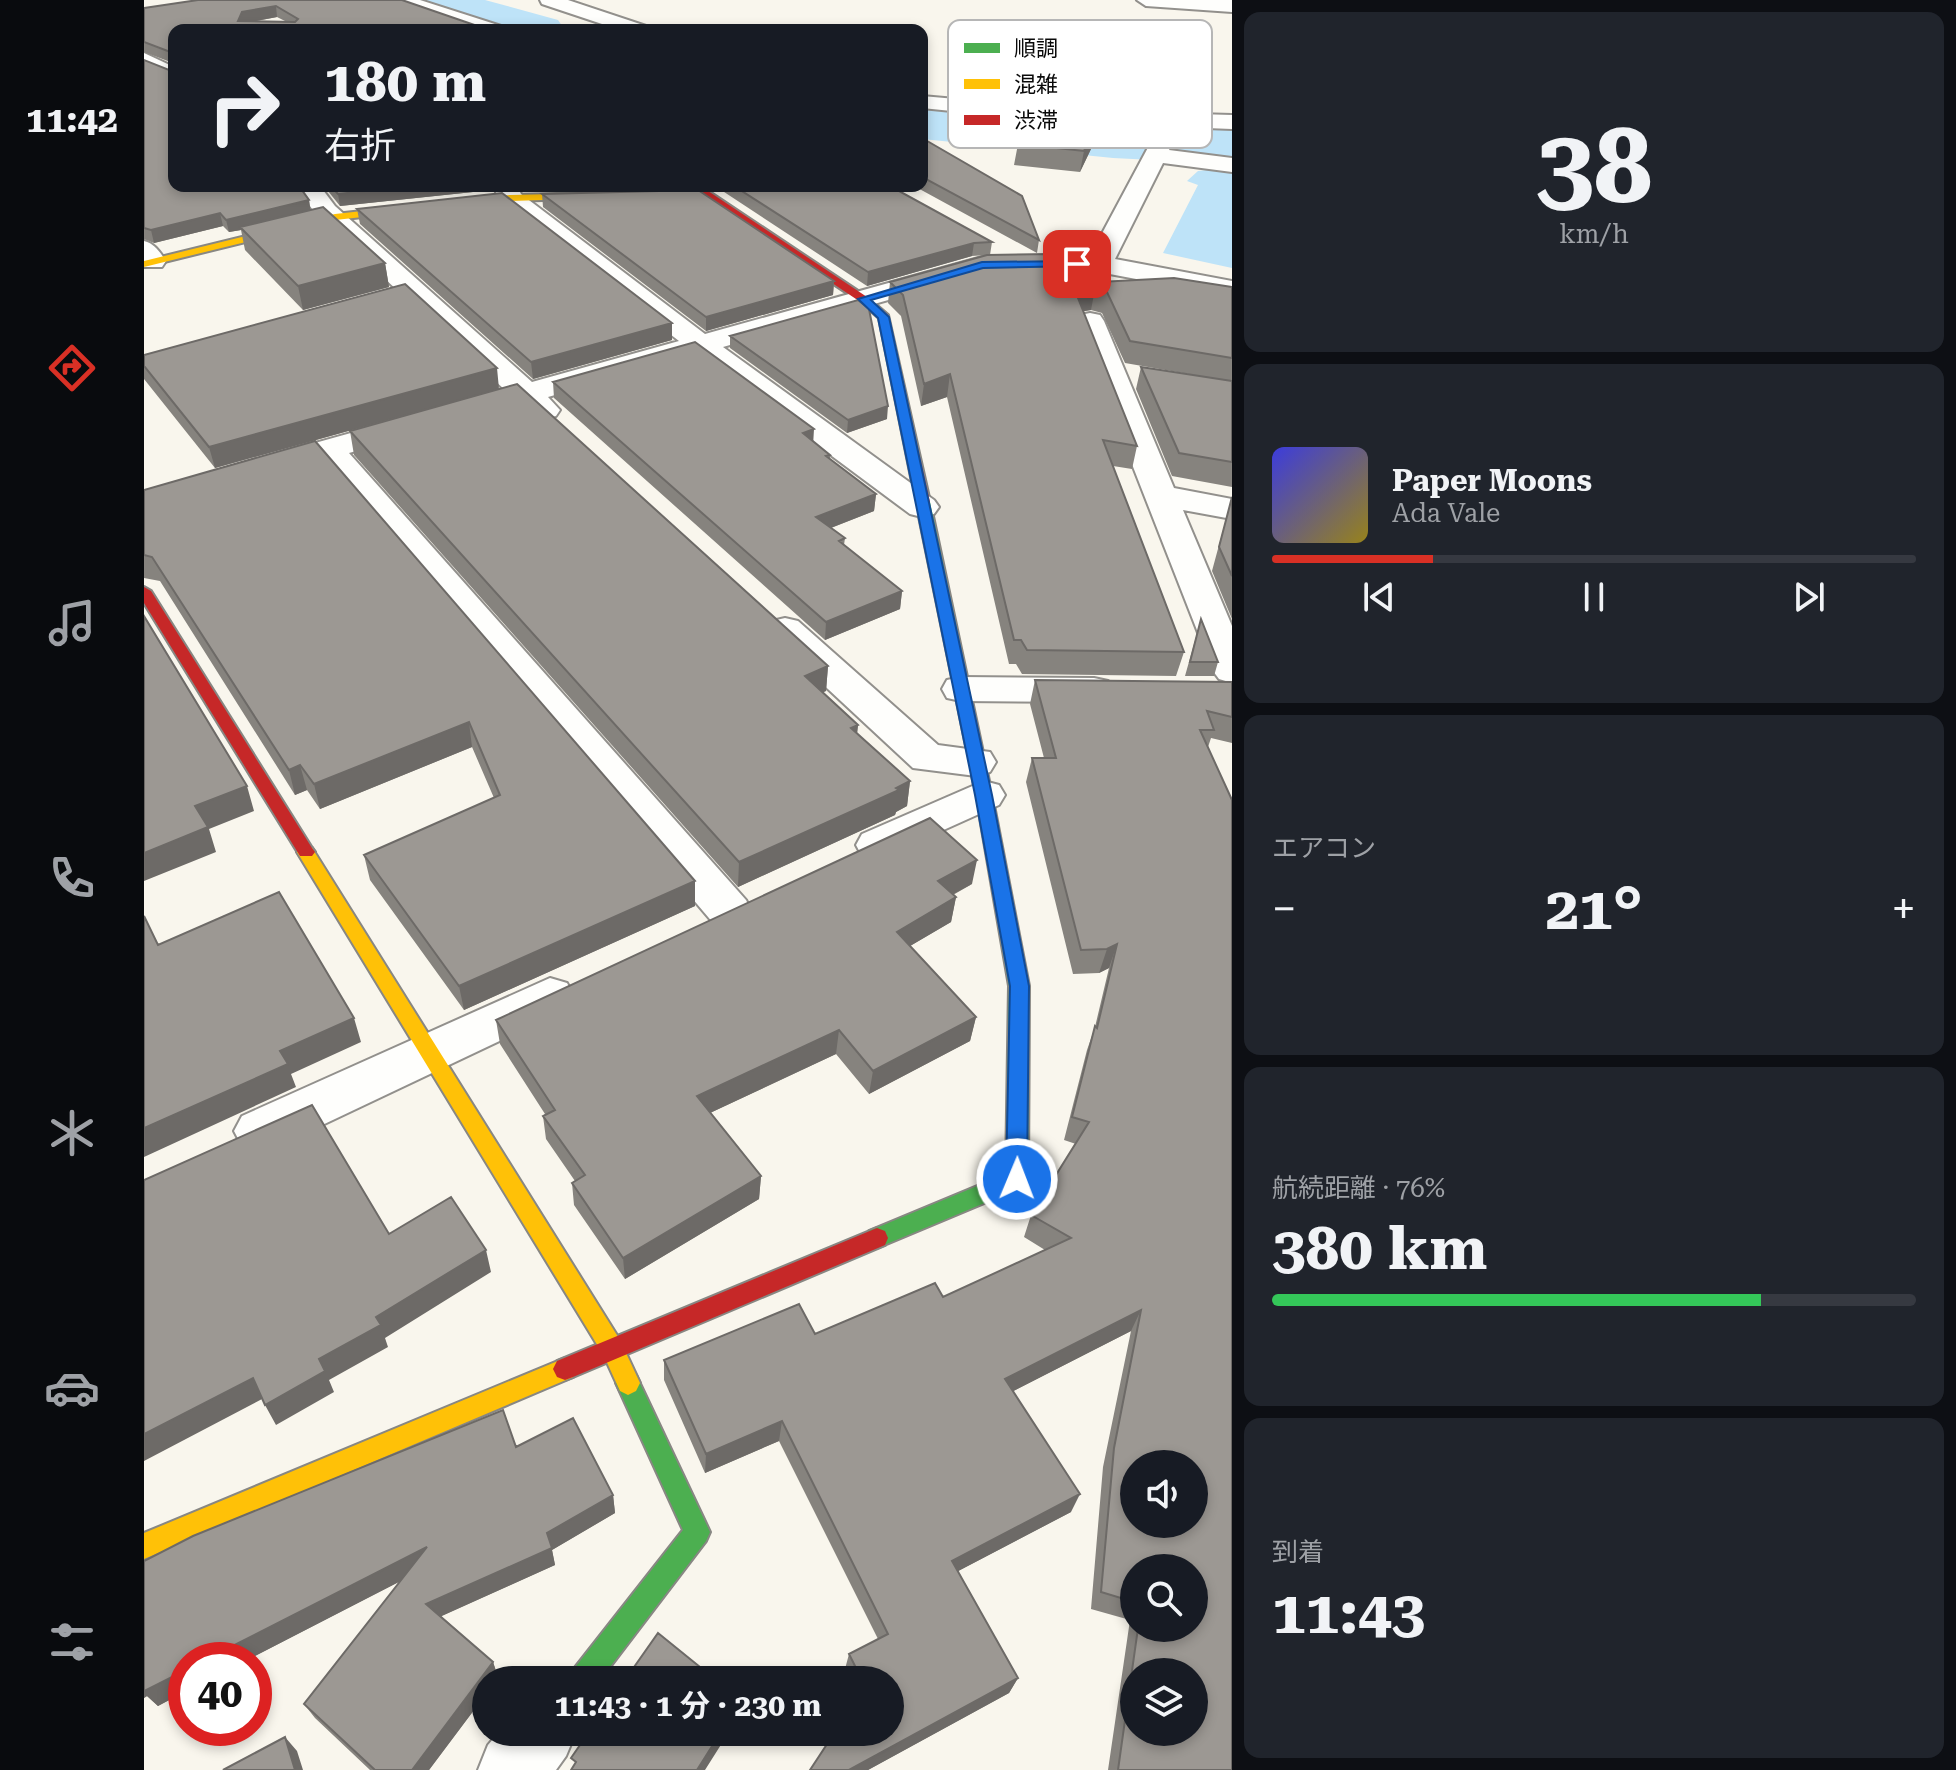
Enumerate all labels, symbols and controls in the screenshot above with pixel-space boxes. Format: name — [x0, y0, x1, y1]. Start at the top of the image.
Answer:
legend — [948, 20, 1212, 148]
text: 順調 — [1014, 36, 1058, 61]
text: 180 m — [324, 49, 486, 115]
icon: right — [192, 56, 296, 160]
text: 混雑 — [1014, 72, 1058, 97]
text: 11:42 — [26, 99, 118, 141]
text: 38 — [1536, 106, 1652, 227]
text: 渋滞 — [1014, 108, 1058, 133]
text: 右折 — [324, 125, 396, 167]
text: km/h — [1559, 219, 1629, 249]
pin — [1043, 230, 1111, 298]
icon: arrive — [1055, 242, 1099, 286]
icon: directions — [44, 340, 100, 396]
text: Paper Moons — [1392, 463, 1592, 498]
text: Ada Vale — [1392, 498, 1500, 528]
icon: previous — [1357, 575, 1401, 619]
icon: pause — [1572, 575, 1616, 619]
icon: next — [1787, 575, 1831, 619]
icon: music — [44, 595, 100, 651]
text: エアコン — [1272, 833, 1376, 863]
icon: phone — [44, 850, 100, 906]
text: 21° — [1545, 873, 1643, 944]
text: − — [1272, 883, 1297, 935]
text: + — [1891, 883, 1916, 935]
icon: climate — [44, 1105, 100, 1161]
position arrow — [975, 1137, 1059, 1221]
text: 航続距離 · 76% — [1272, 1173, 1445, 1203]
text: 380 km — [1272, 1213, 1487, 1284]
icon: car — [44, 1360, 100, 1416]
map controls — [1120, 1450, 1208, 1746]
button: sound — [1120, 1450, 1208, 1538]
text: 到着 — [1272, 1537, 1324, 1567]
button: search — [1120, 1554, 1208, 1642]
text: 11:43 — [1272, 1577, 1425, 1648]
icon: filters — [44, 1614, 100, 1670]
speed limit sign: 40 — [168, 1642, 272, 1746]
button: layers — [1120, 1658, 1208, 1746]
text: 11:43 · 1 分 · 230 m — [555, 1688, 821, 1723]

